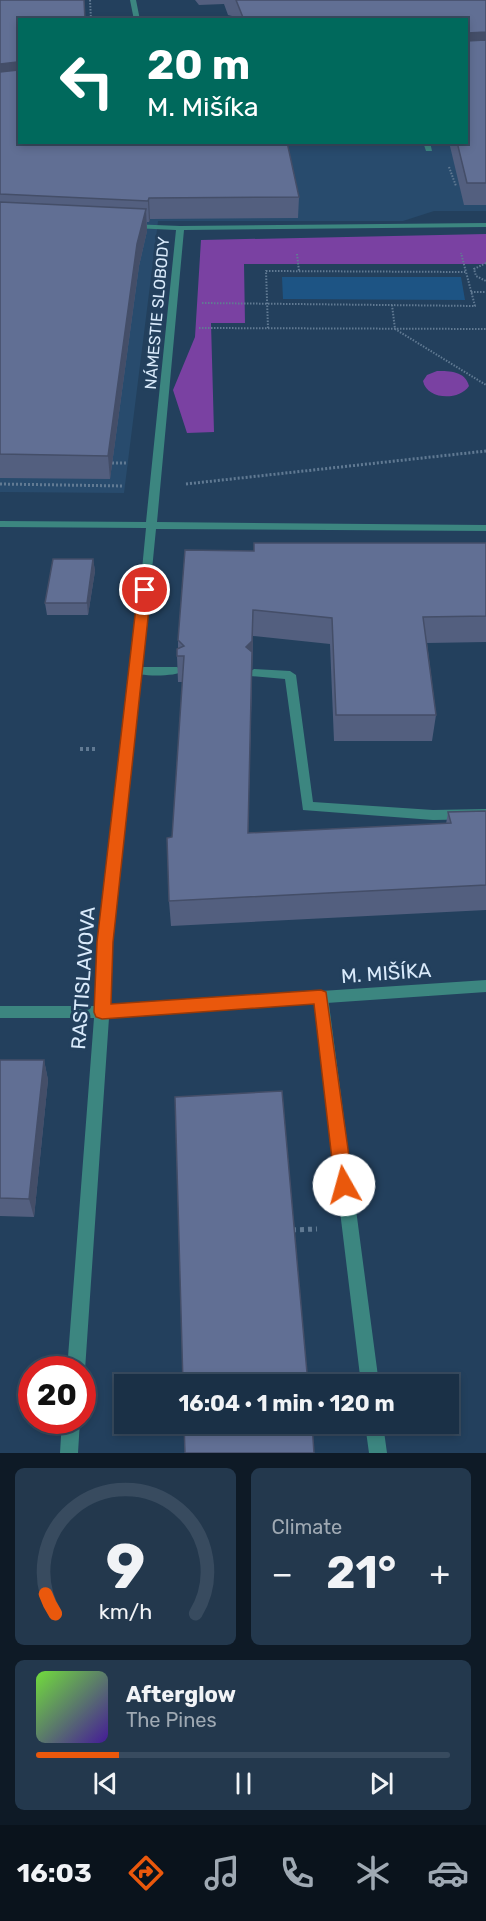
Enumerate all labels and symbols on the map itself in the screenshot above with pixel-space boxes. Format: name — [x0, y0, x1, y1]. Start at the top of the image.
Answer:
street label: NÁMESTIE SLOBODY — [141, 236, 173, 390]
pin — [119, 564, 170, 615]
street label: RASTISLAVOVA — [66, 906, 100, 1050]
street label: M. MIŠÍKA — [340, 958, 432, 988]
position arrow — [312, 1153, 376, 1217]
speed limit sign: 20 — [18, 1356, 96, 1434]

